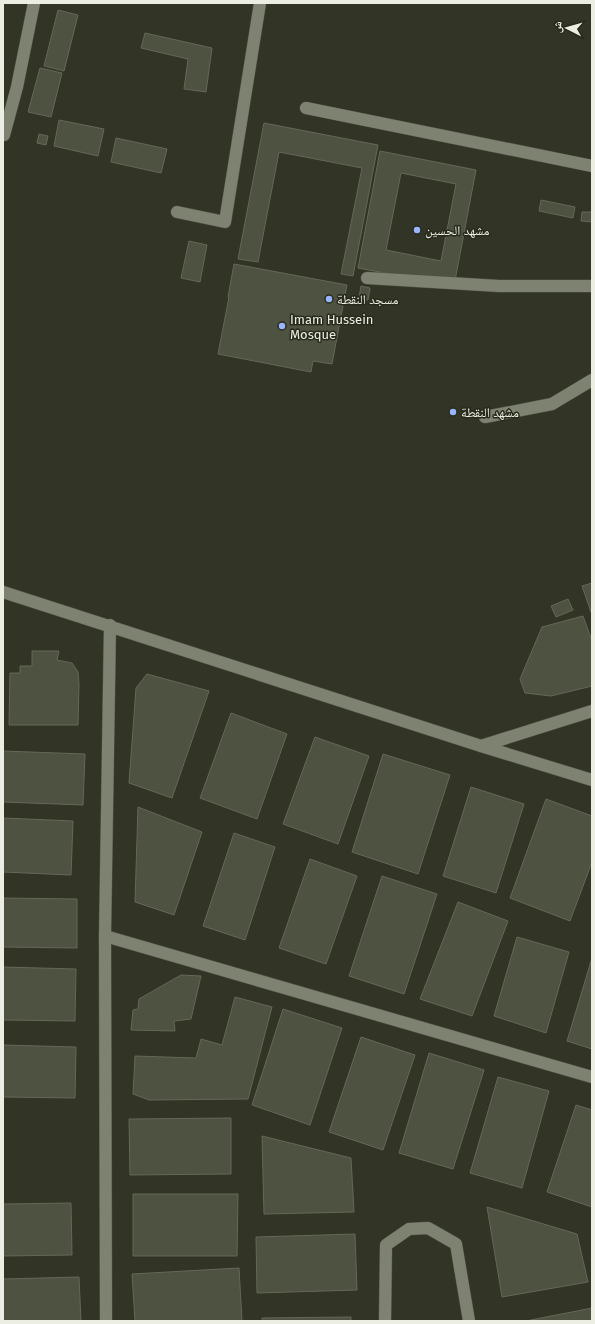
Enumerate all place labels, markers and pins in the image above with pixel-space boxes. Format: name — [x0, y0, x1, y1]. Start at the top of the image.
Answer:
place label: مشهد الحسين — [425, 223, 490, 239]
marker: مشهد الحسين — [412, 225, 422, 235]
place label: مسجد النقطة — [337, 292, 399, 307]
marker: مسجد النقطة — [324, 294, 334, 304]
place label: Imam Hussein Mosque — [290, 312, 373, 342]
marker: Imam Hussein Mosque — [277, 321, 287, 331]
place label: مشهد النقطة — [461, 405, 519, 420]
marker: مشهد النقطة — [448, 407, 458, 417]

